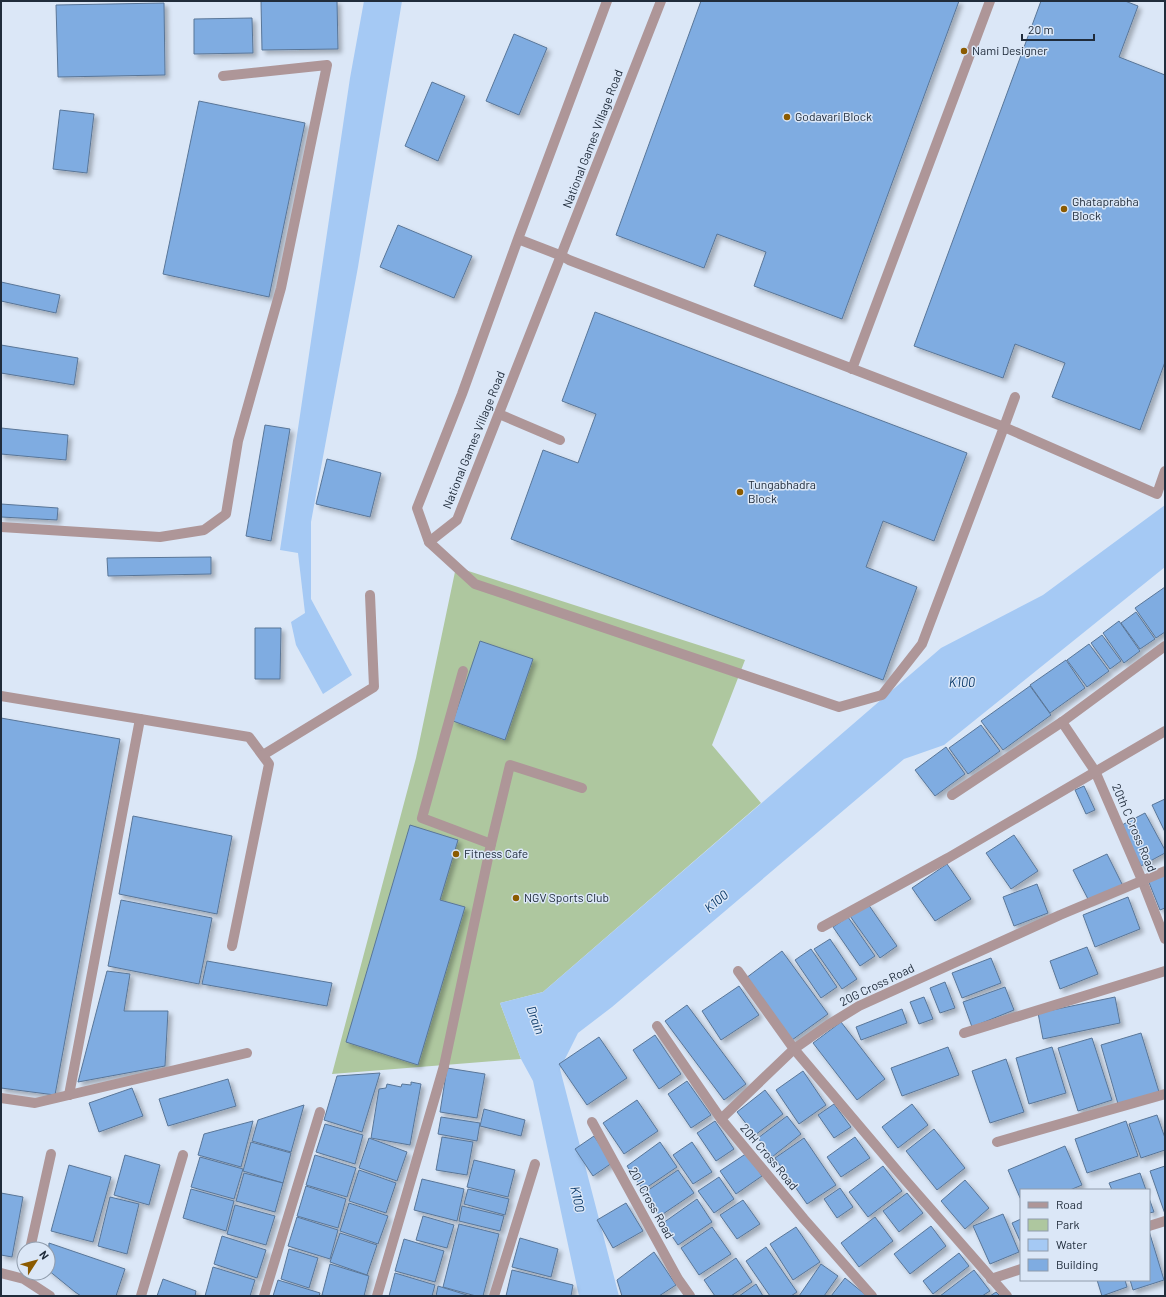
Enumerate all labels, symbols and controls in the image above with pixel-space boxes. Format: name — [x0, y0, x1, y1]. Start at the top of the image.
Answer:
scale bar — [1022, 16, 1094, 42]
text: 20 m — [1028, 22, 1054, 36]
place label: Nami Designer — [972, 43, 1048, 57]
marker: Nami Designer — [959, 46, 969, 56]
street label: National Games Village Road — [559, 67, 625, 210]
place label: Godavari Block — [795, 109, 872, 123]
marker: Godavari Block — [782, 112, 792, 122]
place label: Ghataprabha Block — [1072, 194, 1139, 222]
marker: Ghataprabha Block — [1059, 204, 1069, 214]
street label: National Games Village Road — [439, 369, 507, 510]
place label: Tungabhadra Block — [748, 477, 816, 505]
marker: Tungabhadra Block — [735, 487, 745, 497]
water label: K100 — [949, 674, 975, 690]
street label: 20th C Cross Road — [1110, 781, 1160, 874]
place label: Fitness Cafe — [464, 846, 528, 860]
marker: Fitness Cafe — [451, 849, 461, 859]
water label: K100 — [701, 886, 731, 916]
place label: NGV Sports Club — [524, 890, 609, 904]
marker: NGV Sports Club — [511, 893, 521, 903]
street label: 20G Cross Road — [837, 960, 916, 1008]
water label: Drain — [524, 1004, 549, 1037]
street label: 20H Cross Road — [738, 1120, 801, 1192]
street label: 20 I Cross Road — [626, 1164, 677, 1241]
water label: K100 — [567, 1184, 589, 1214]
legend — [1020, 1189, 1150, 1281]
text: Road — [1056, 1197, 1083, 1211]
text: Park — [1056, 1217, 1080, 1231]
text: Water — [1056, 1237, 1088, 1251]
north arrow — [16, 1241, 56, 1281]
text: N — [37, 1248, 52, 1262]
text: Building — [1056, 1257, 1098, 1271]

